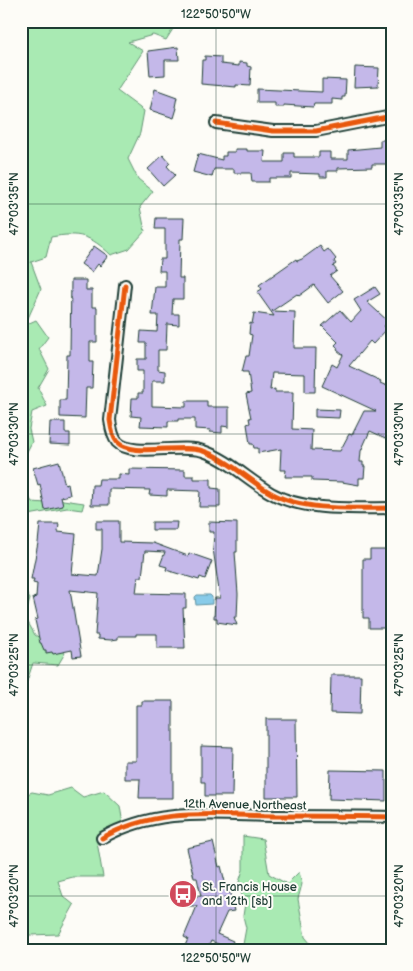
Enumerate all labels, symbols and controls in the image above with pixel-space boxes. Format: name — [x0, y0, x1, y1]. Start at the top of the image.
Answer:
text: 122°50'50"W — [181, 7, 251, 22]
text: 47°03'35"N — [7, 172, 22, 236]
text: 47°03'35"N — [392, 172, 407, 236]
text: 47°03'30"N — [7, 402, 22, 466]
text: 47°03'30"N — [392, 402, 407, 466]
text: 47°03'25"N — [7, 633, 22, 697]
text: 47°03'25"N — [392, 633, 407, 697]
street label: 12th Avenue Northeast — [183, 796, 307, 814]
text: 47°03'20"N — [7, 864, 22, 928]
text: 47°03'20"N — [392, 864, 407, 928]
bus stop icon: St. Francis House and 12th [sb] — [168, 879, 198, 909]
place label: St. Francis House and 12th [sb] — [202, 880, 297, 909]
text: 122°50'50"W — [181, 951, 251, 966]

